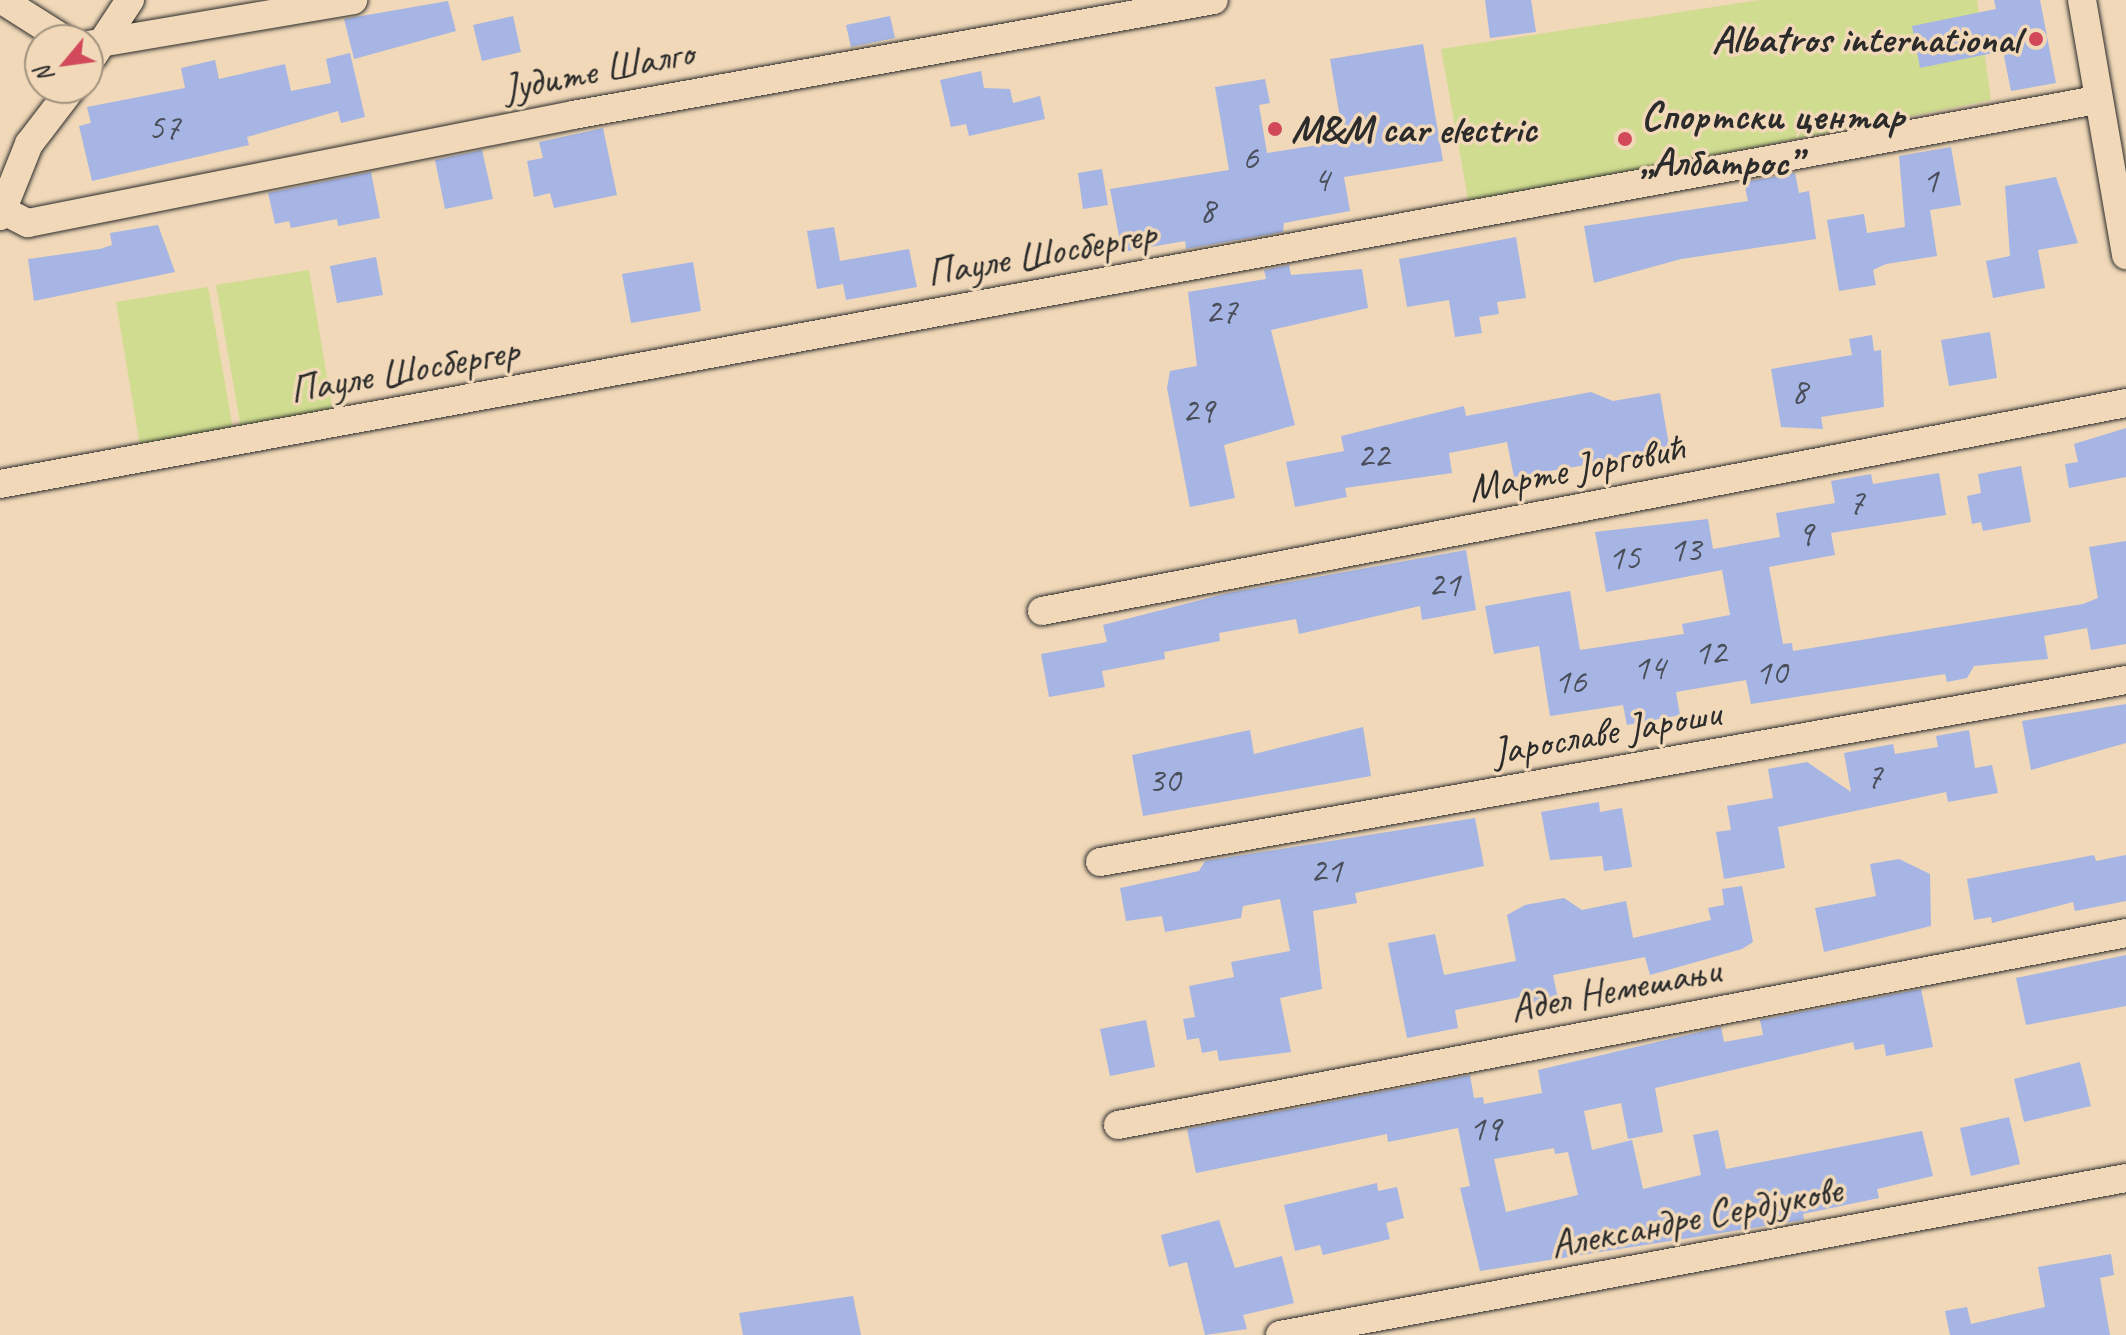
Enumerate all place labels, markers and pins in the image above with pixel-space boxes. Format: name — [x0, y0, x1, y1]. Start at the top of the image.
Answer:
place label: Albatros international — [1711, 15, 2020, 63]
marker: Albatros international — [2027, 30, 2045, 48]
place label: Спортски центар „Албатрос” — [1641, 92, 1898, 186]
place label: M&M car electric — [1291, 105, 1537, 153]
marker: M&M car electric — [1266, 120, 1284, 138]
marker: Спортски центар „Албатрос” — [1616, 130, 1634, 148]

